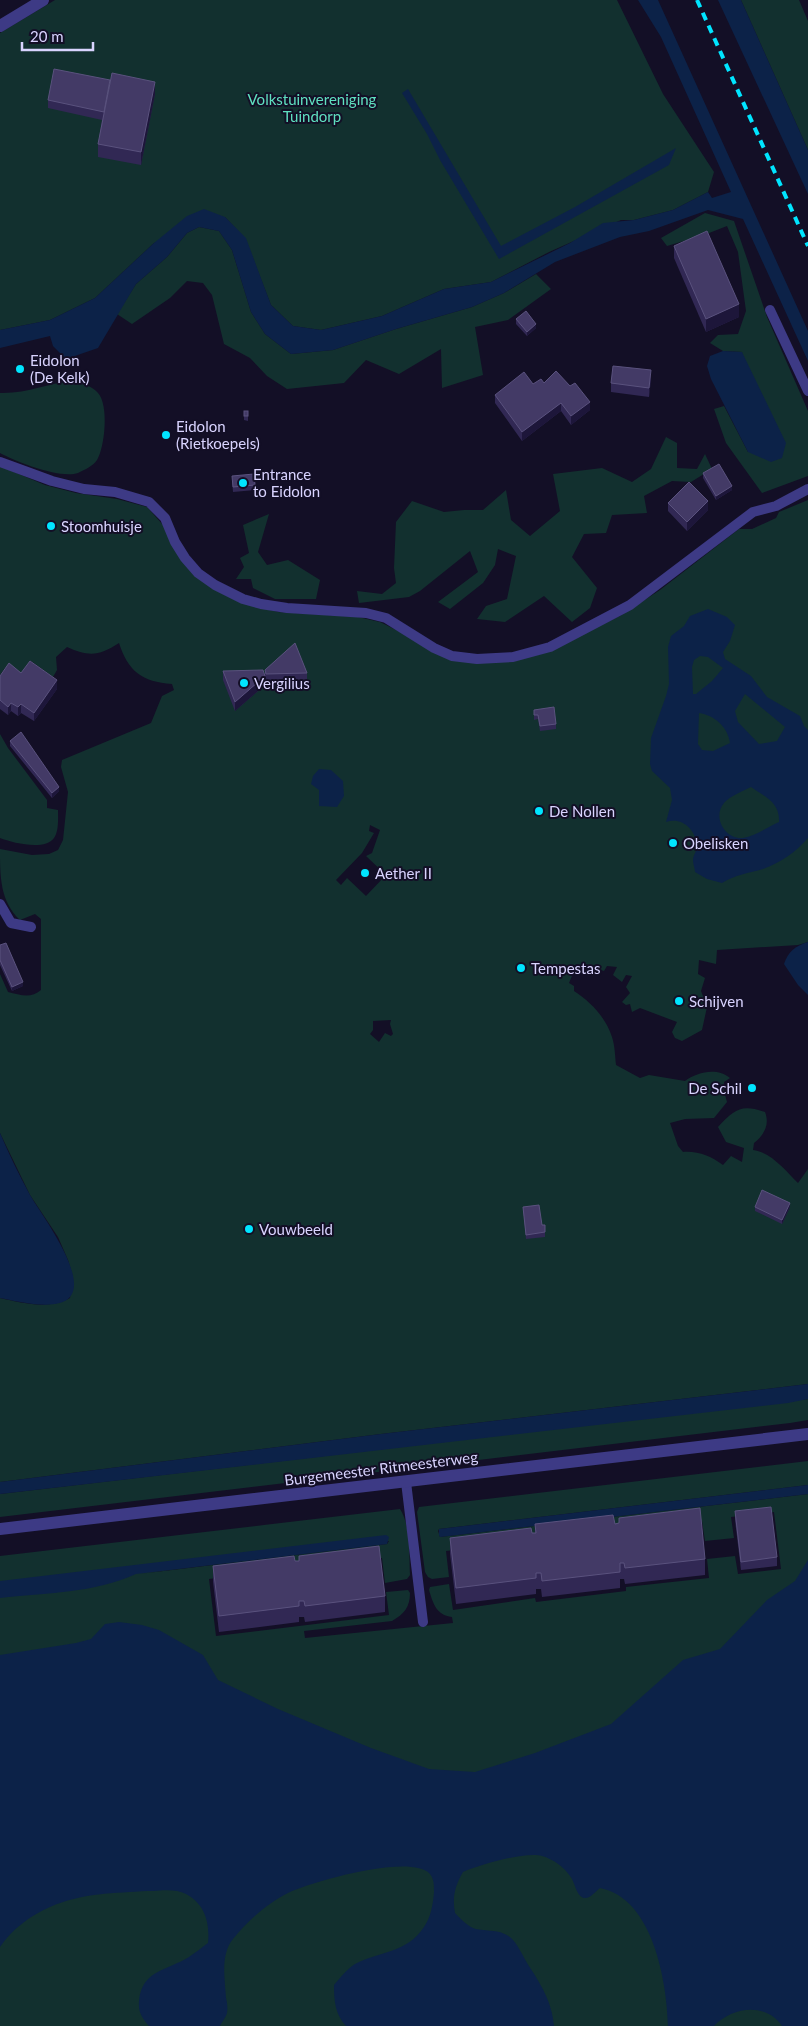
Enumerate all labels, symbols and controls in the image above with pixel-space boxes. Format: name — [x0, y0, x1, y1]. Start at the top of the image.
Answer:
scale bar — [22, 20, 94, 52]
text: 20 m — [30, 27, 64, 45]
park label: Volkstuinvereniging Tuindorp — [248, 90, 377, 125]
place label: Eidolon (De Kelk) — [30, 351, 90, 386]
marker: Eidolon (De Kelk) — [14, 363, 26, 375]
place label: Eidolon (Rietkoepels) — [176, 417, 260, 452]
marker: Eidolon (Rietkoepels) — [160, 429, 172, 441]
place label: Entrance to Eidolon — [253, 465, 320, 500]
marker: Entrance to Eidolon — [237, 477, 249, 489]
place label: Stoomhuisje — [61, 517, 142, 535]
marker: Stoomhuisje — [45, 520, 57, 532]
place label: Vergilius — [254, 674, 310, 692]
marker: Vergilius — [238, 677, 250, 689]
place label: De Nollen — [549, 802, 615, 820]
marker: De Nollen — [533, 805, 545, 817]
place label: Obelisken — [683, 834, 748, 852]
marker: Obelisken — [667, 837, 679, 849]
place label: Aether II — [375, 864, 432, 882]
marker: Aether II — [359, 867, 371, 879]
place label: Tempestas — [531, 959, 600, 977]
marker: Tempestas — [515, 962, 527, 974]
place label: Schijven — [689, 992, 744, 1010]
marker: Schijven — [673, 995, 685, 1007]
place label: De Schil — [688, 1079, 742, 1097]
marker: De Schil — [746, 1082, 758, 1094]
place label: Vouwbeeld — [259, 1220, 333, 1238]
marker: Vouwbeeld — [243, 1223, 255, 1235]
street label: Burgemeester Ritmeesterweg — [283, 1447, 479, 1489]

